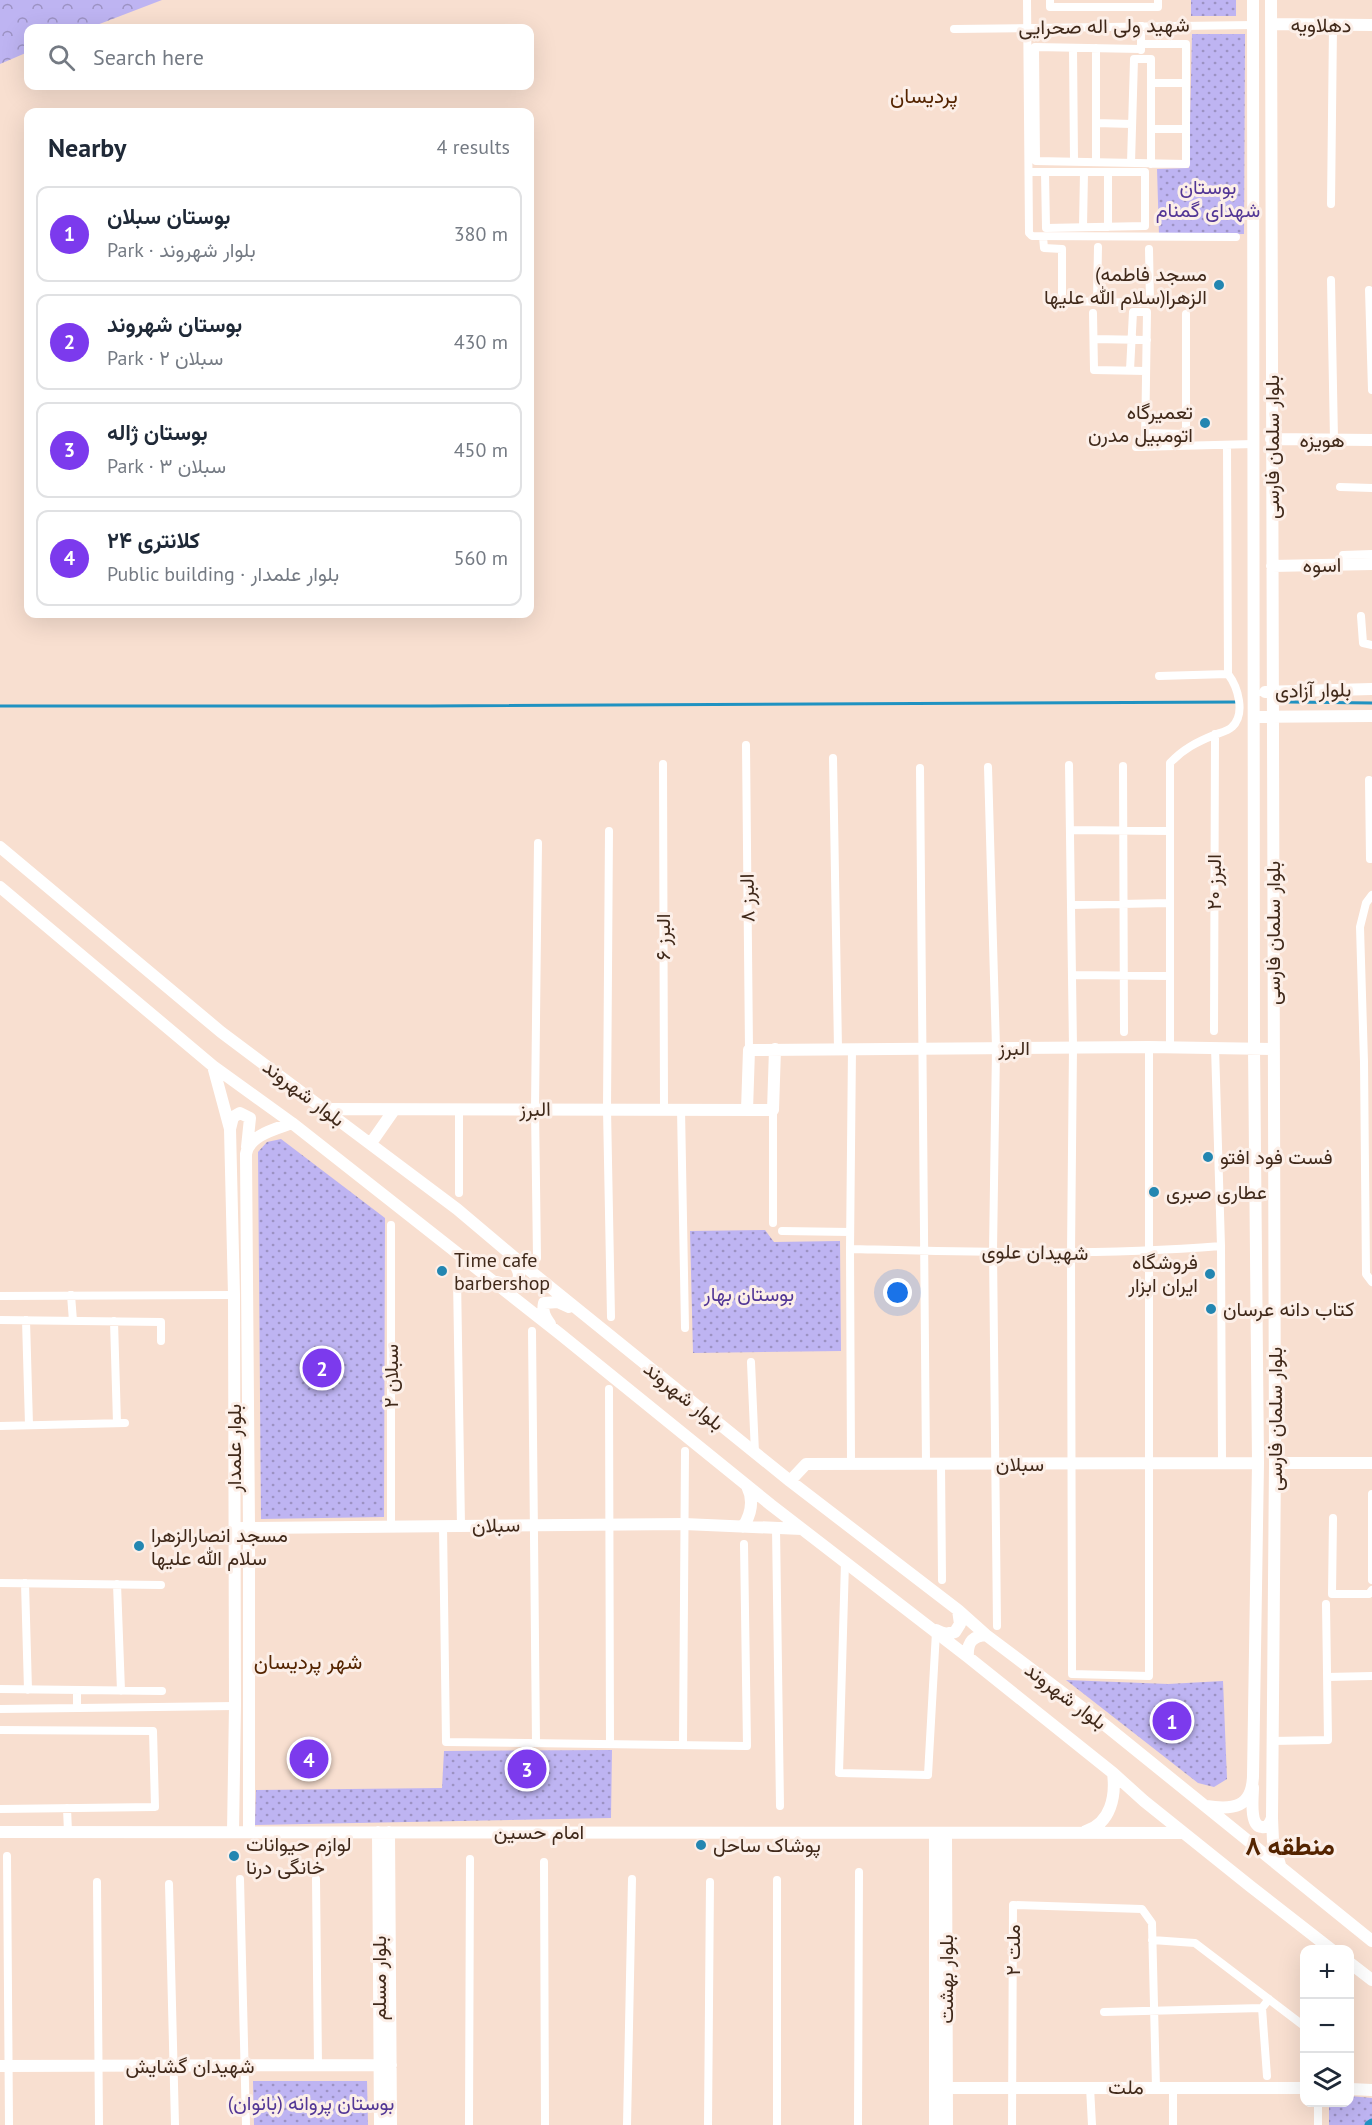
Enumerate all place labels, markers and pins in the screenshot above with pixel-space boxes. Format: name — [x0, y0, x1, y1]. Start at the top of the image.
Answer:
place label: (مسجد فاطمه الزهرا(سلام الله علیها — [1044, 261, 1207, 310]
marker: (مسجد فاطمه الزهرا(سلام الله علیها — [1212, 278, 1226, 292]
place label: تعمیرگاه اتومبیل مدرن — [1088, 399, 1193, 448]
marker: تعمیرگاه اتومبیل مدرن — [1198, 416, 1212, 430]
place label: فست فود افتو — [1220, 1144, 1333, 1170]
marker: فست فود افتو — [1201, 1150, 1215, 1164]
place label: عطاری صبری — [1166, 1179, 1267, 1205]
marker: عطاری صبری — [1147, 1185, 1161, 1199]
place label: Time cafe barbershop — [454, 1247, 550, 1296]
place label: فروشگاه ایران ابزار — [1127, 1249, 1198, 1298]
marker: Time cafe barbershop — [435, 1264, 449, 1278]
marker: فروشگاه ایران ابزار — [1203, 1267, 1217, 1281]
place label: کتاب دانه عرسان — [1223, 1296, 1354, 1322]
marker: کتاب دانه عرسان — [1204, 1302, 1218, 1316]
pin: 2 — [302, 1346, 342, 1390]
place label: مسجد انصارالزهرا سلام الله علیها — [151, 1522, 288, 1571]
marker: مسجد انصارالزهرا سلام الله علیها — [132, 1539, 146, 1553]
pin: 1 — [1152, 1698, 1192, 1744]
pin: 4 — [290, 1736, 328, 1782]
pin: 3 — [508, 1746, 546, 1792]
place label: لوازم حیوانات خانگی درنا — [246, 1831, 352, 1880]
place label: پوشاک ساحل — [713, 1832, 821, 1859]
marker: پوشاک ساحل — [694, 1838, 708, 1852]
marker: لوازم حیوانات خانگی درنا — [227, 1849, 241, 1863]

